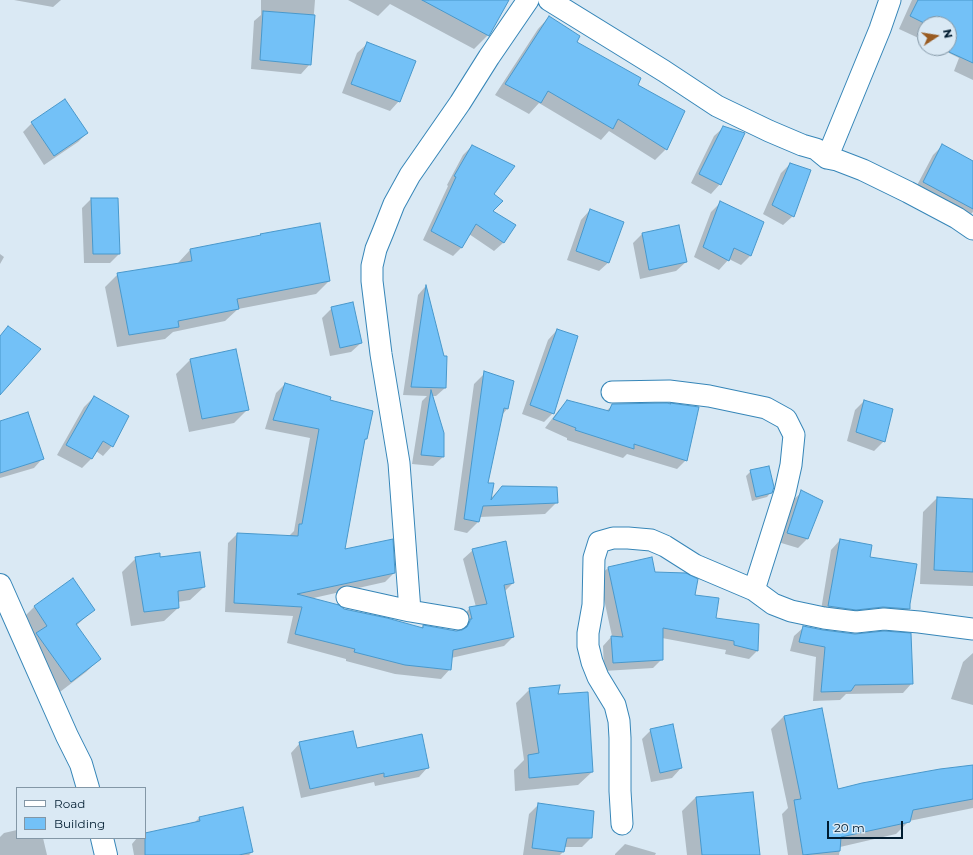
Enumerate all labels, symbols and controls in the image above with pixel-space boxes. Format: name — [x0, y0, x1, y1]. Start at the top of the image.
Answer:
north arrow — [917, 16, 957, 56]
text: N — [940, 28, 956, 40]
legend — [16, 787, 146, 839]
text: Road — [54, 796, 85, 811]
scale bar — [829, 813, 905, 839]
text: Building — [54, 816, 105, 831]
text: 20 m — [834, 820, 865, 835]

